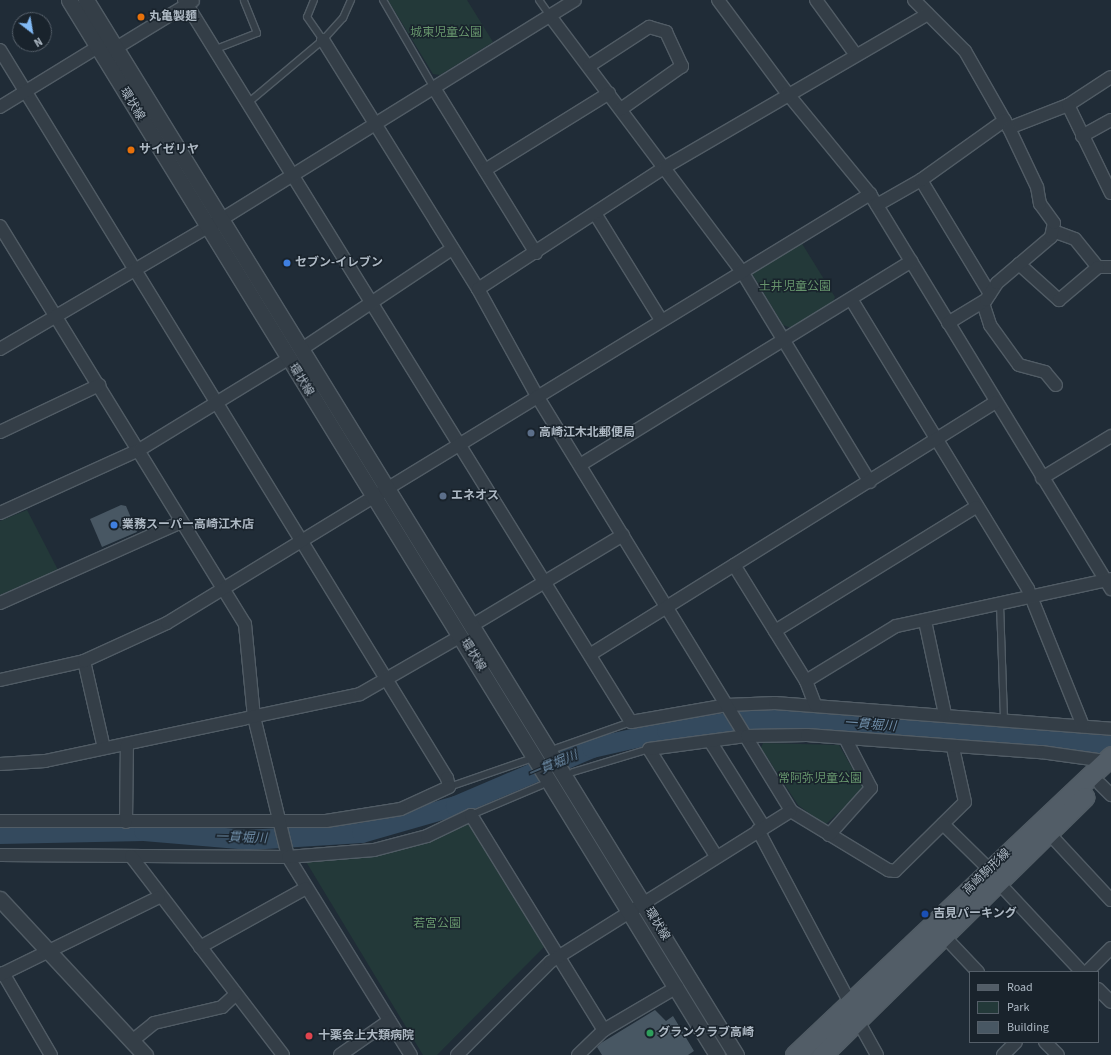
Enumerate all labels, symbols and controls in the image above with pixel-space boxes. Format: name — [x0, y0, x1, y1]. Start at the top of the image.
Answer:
place label: 丸亀製麺 — [149, 10, 197, 24]
north arrow — [12, 12, 52, 52]
marker: 丸亀製麺 — [136, 12, 146, 22]
park label: 城東児童公園 — [410, 26, 482, 40]
text: N — [31, 34, 45, 50]
street label: 環状線 — [117, 85, 147, 123]
place label: サイゼリヤ — [139, 143, 199, 157]
marker: サイゼリヤ — [126, 145, 136, 155]
place label: セブン-イレブン — [295, 256, 383, 270]
marker: セブン-イレブン — [282, 258, 292, 268]
park label: 土井児童公園 — [759, 280, 831, 294]
street label: 環状線 — [285, 361, 317, 399]
place label: 高崎江木北郵便局 — [539, 426, 635, 440]
marker: 高崎江木北郵便局 — [526, 428, 536, 438]
place label: エネオス — [451, 489, 499, 503]
marker: エネオス — [438, 491, 448, 501]
place label: 業務スーパー高崎江木店 — [122, 518, 254, 532]
marker: 業務スーパー高崎江木店 — [109, 520, 119, 530]
street label: 環状線 — [457, 636, 489, 674]
water label: 一貫堀川 — [844, 715, 896, 735]
water label: 一貫堀川 — [526, 748, 580, 782]
park label: 常阿弥児童公園 — [778, 772, 862, 786]
water label: 一貫堀川 — [215, 829, 267, 847]
street label: 高崎駒形線 — [960, 846, 1014, 898]
street label: 環状線 — [642, 905, 672, 943]
place label: 吉見パーキング — [933, 907, 1017, 921]
marker: 吉見パーキング — [920, 909, 930, 919]
park label: 若宮公園 — [413, 917, 461, 931]
legend — [969, 971, 1099, 1043]
text: Road — [1007, 979, 1033, 996]
text: Park — [1007, 999, 1029, 1016]
text: Building — [1007, 1019, 1049, 1036]
place label: グランクラブ高崎 — [658, 1026, 754, 1040]
marker: グランクラブ高崎 — [645, 1028, 655, 1038]
place label: 十薬会上大類病院 — [318, 1029, 414, 1043]
marker: 十薬会上大類病院 — [303, 1030, 315, 1042]

